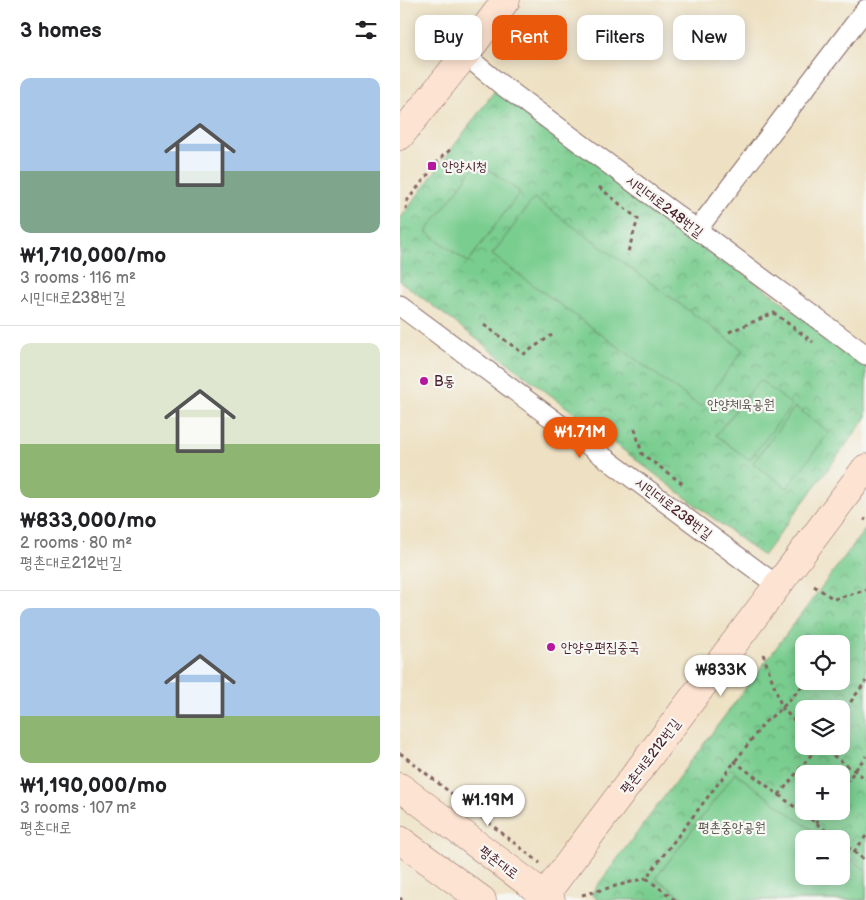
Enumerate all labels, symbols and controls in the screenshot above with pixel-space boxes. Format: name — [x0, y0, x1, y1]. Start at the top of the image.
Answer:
chip: Buy — [415, 15, 482, 60]
chip: Rent — [492, 15, 567, 60]
chip: Filters — [577, 15, 663, 60]
chip: New — [673, 15, 745, 60]
icon: filters — [352, 16, 380, 44]
text: 3 homes — [20, 18, 102, 43]
icon: home — [155, 110, 245, 200]
place label: 안양시청 — [442, 158, 487, 175]
marker: 안양시청 — [426, 160, 438, 172]
street label: 시민대로248번길 — [623, 172, 707, 241]
text: ₩1,710,000/mo — [20, 243, 166, 268]
text: 3 rooms · 116 m² — [20, 269, 136, 288]
text: 시민대로238번길 — [20, 289, 126, 308]
place label: B동 — [434, 373, 455, 390]
marker: B동 — [418, 375, 430, 387]
icon: home — [155, 376, 245, 466]
park label: 안양체육공원 — [707, 396, 775, 413]
pin: ₩1.71M — [539, 416, 621, 459]
text: ₩1.71M — [554, 423, 606, 442]
street label: 시민대로238번길 — [632, 474, 716, 543]
text: ₩833,000/mo — [20, 508, 156, 533]
text: 2 rooms · 80 m² — [20, 534, 132, 553]
text: 평촌대로212번길 — [20, 554, 122, 573]
map controls — [795, 635, 850, 885]
button: locate — [795, 635, 850, 690]
place label: 안양우편집중국 — [561, 639, 640, 656]
icon: home — [155, 641, 245, 731]
marker: 안양우편집중국 — [545, 641, 557, 653]
pin: ₩833K — [686, 654, 756, 697]
text: ₩833K — [695, 661, 747, 680]
button: layers — [795, 700, 850, 755]
street label: 평촌대로212번길 — [617, 715, 685, 797]
button: + — [795, 765, 850, 820]
text: ₩1,190,000/mo — [20, 773, 167, 798]
pin: ₩1.19M — [447, 784, 529, 827]
text: ₩1.19M — [462, 791, 514, 810]
text: 3 rooms · 107 m² — [20, 799, 136, 818]
text: 평촌대로 — [20, 819, 72, 838]
park label: 평촌중앙공원 — [698, 819, 766, 836]
button: − — [795, 830, 850, 885]
street label: 평촌대로 — [476, 842, 522, 883]

